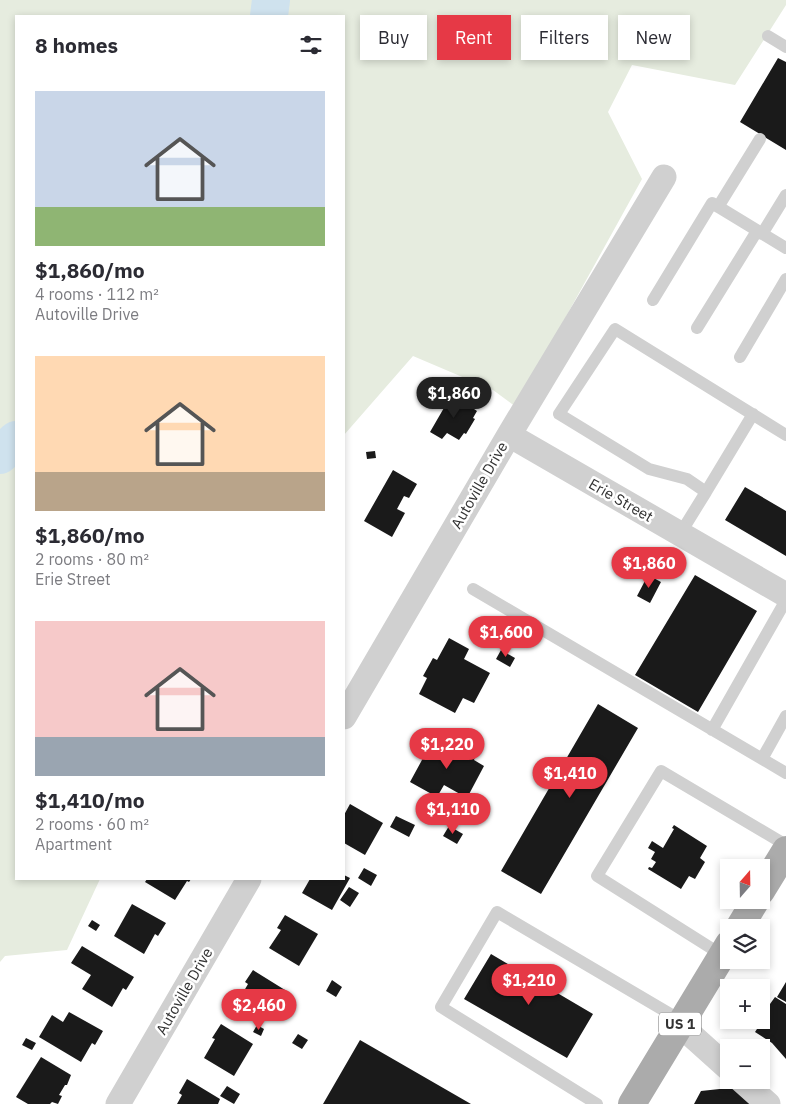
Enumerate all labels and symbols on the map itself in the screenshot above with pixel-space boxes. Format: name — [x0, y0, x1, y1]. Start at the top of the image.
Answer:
pin: $1,860 — [413, 376, 495, 419]
street label: Autoville Drive — [446, 438, 512, 532]
street label: Erie Street — [586, 474, 656, 526]
pin: $1,860 — [608, 546, 690, 589]
pin: $1,600 — [465, 616, 547, 658]
pin: $1,220 — [406, 728, 488, 770]
pin: $1,410 — [529, 756, 611, 799]
pin: $1,110 — [412, 792, 494, 835]
north arrow — [720, 859, 770, 909]
street label: Autoville Drive — [151, 944, 217, 1038]
pin: $1,210 — [488, 964, 570, 1006]
pin: $2,460 — [218, 988, 300, 1031]
road number: US 1 — [659, 1012, 701, 1036]

